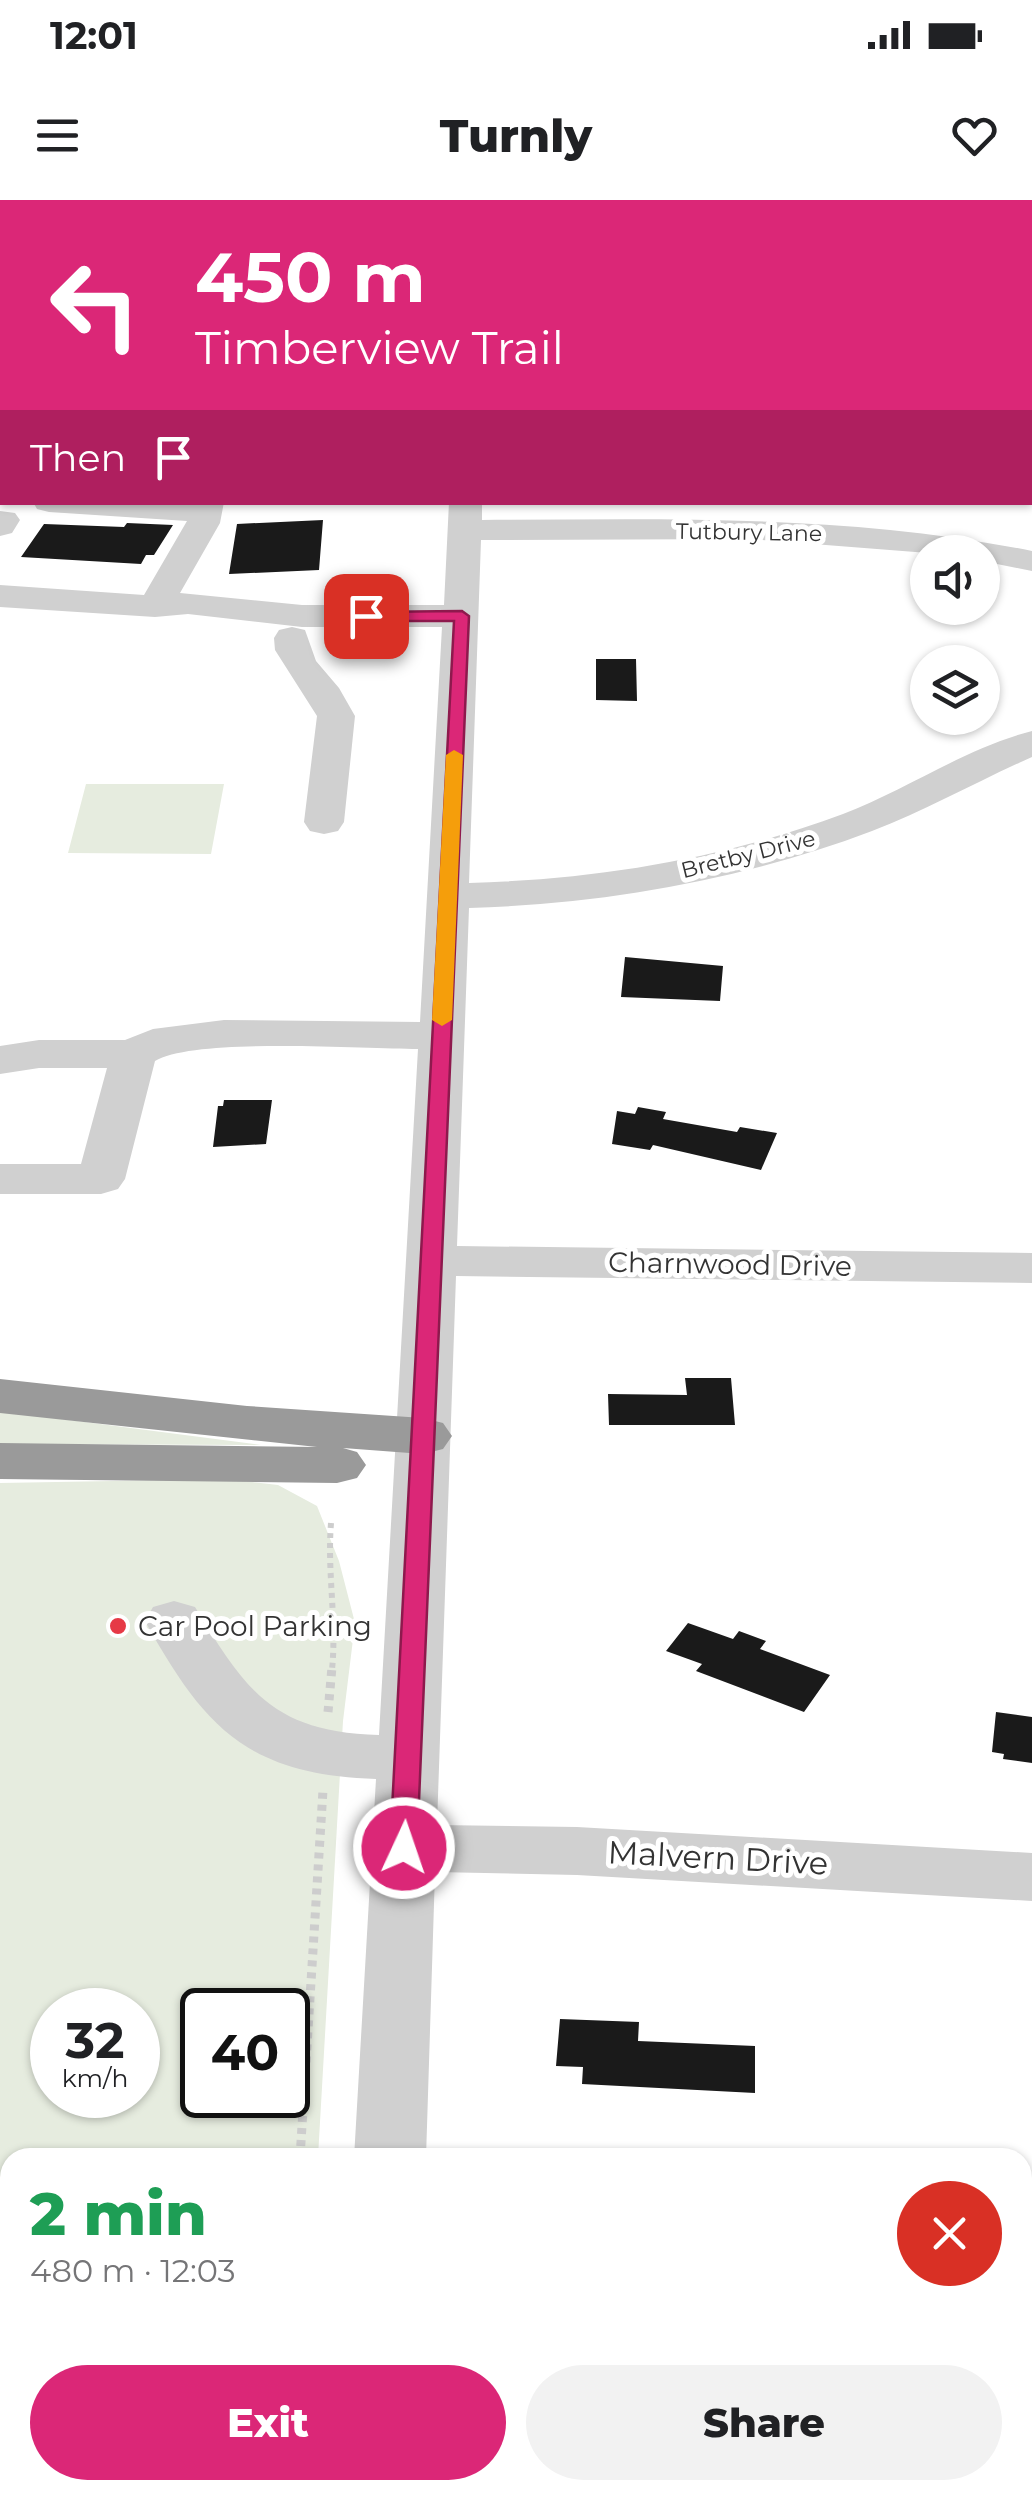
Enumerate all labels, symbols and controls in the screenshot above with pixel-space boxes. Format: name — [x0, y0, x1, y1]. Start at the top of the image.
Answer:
text: 12:01 — [50, 12, 138, 59]
icon: menu — [30, 108, 85, 163]
text: Turnly — [440, 108, 592, 163]
icon: heart — [947, 108, 1002, 163]
text: 450 m — [195, 234, 426, 320]
icon: left — [30, 240, 160, 370]
text: Timberview Trail — [195, 320, 564, 375]
icon: arrive — [146, 430, 201, 485]
text: Then — [30, 434, 126, 481]
street label: Tutbury Lane — [676, 518, 822, 547]
map controls — [910, 535, 1000, 735]
button: sound — [910, 535, 1000, 625]
pin — [324, 574, 409, 659]
icon: arrive — [339, 589, 394, 644]
button: layers — [910, 645, 1000, 735]
street label: Bretby Drive — [678, 825, 818, 884]
street label: Charnwood Drive — [608, 1245, 852, 1283]
place label: Car Pool Parking — [138, 1609, 372, 1643]
marker: Car Pool Parking — [107, 1615, 129, 1637]
position arrow — [352, 1796, 456, 1900]
street label: Malvern Drive — [607, 1832, 829, 1883]
speed limit sign: 40 — [180, 1988, 310, 2118]
text: 32 — [66, 2010, 124, 2071]
text: km/h — [62, 2063, 128, 2093]
text: 2 min — [30, 2177, 207, 2250]
button: close — [897, 2181, 1002, 2286]
text: 480 m · 12:03 — [30, 2251, 236, 2290]
button: Exit — [30, 2365, 506, 2480]
button: Share — [526, 2365, 1002, 2480]

